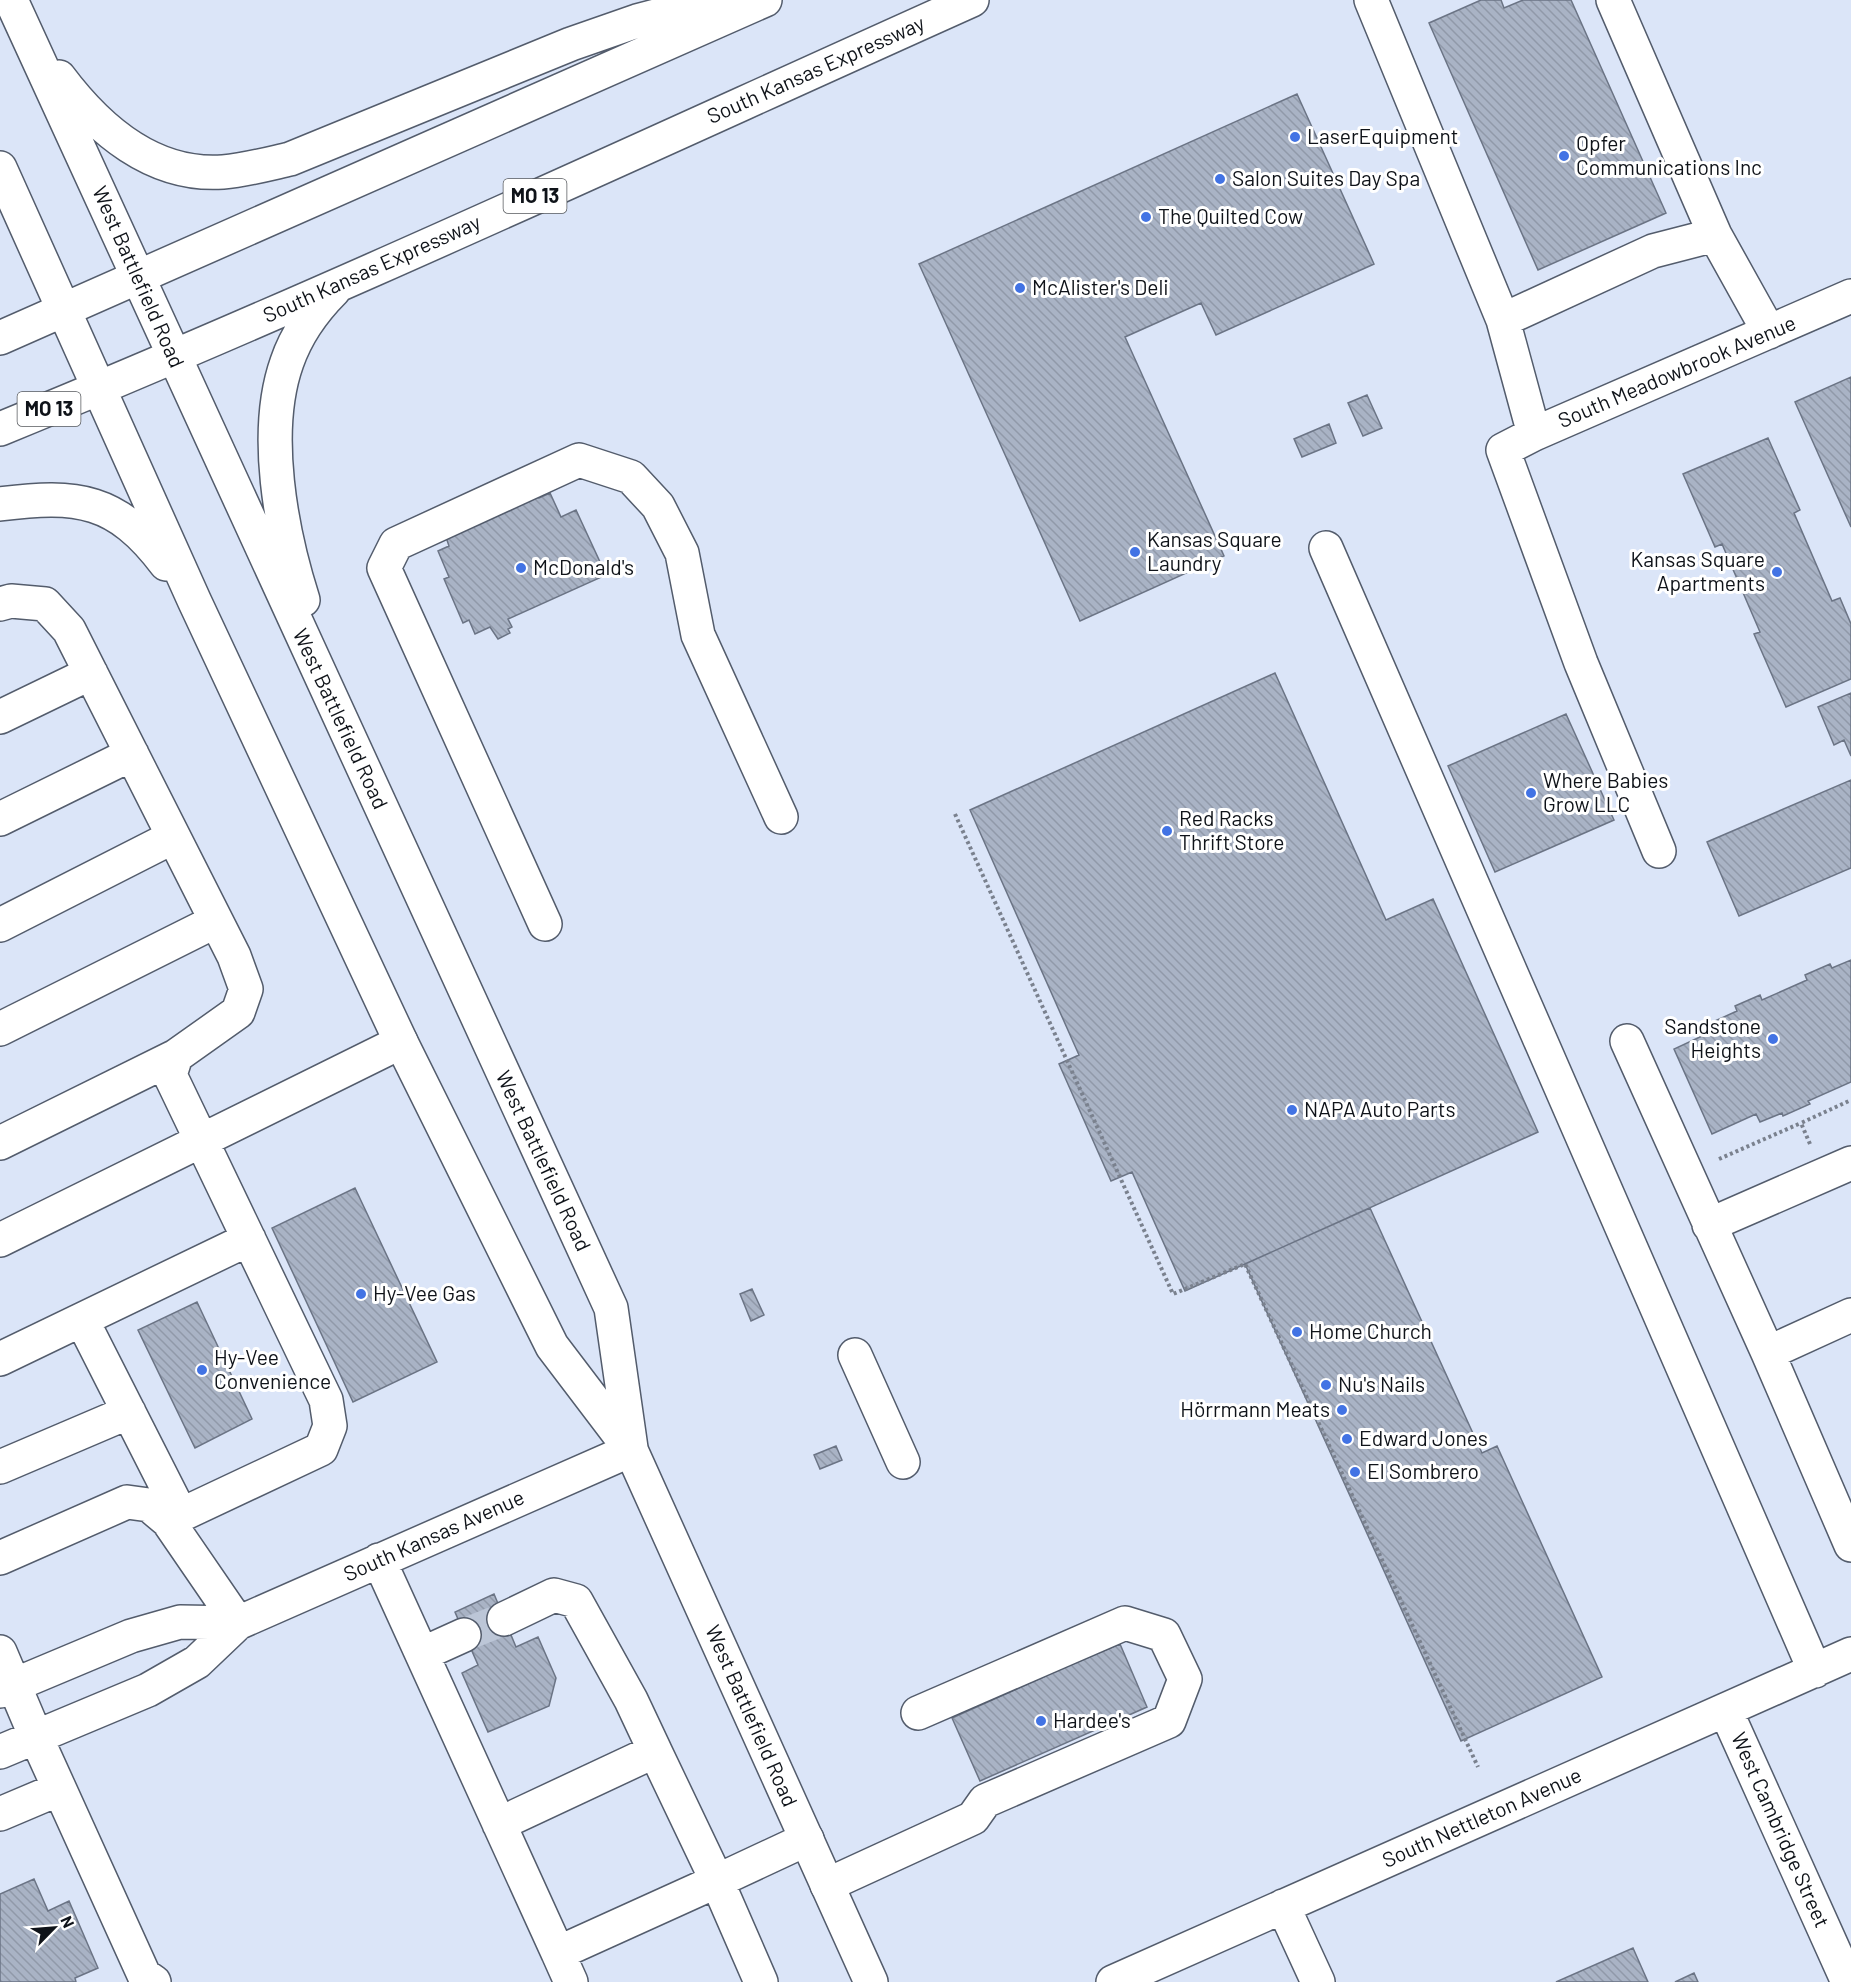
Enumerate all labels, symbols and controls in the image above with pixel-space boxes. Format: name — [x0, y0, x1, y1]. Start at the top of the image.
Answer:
street label: South Kansas Expressway — [703, 9, 928, 128]
place label: LaserEquipment — [1307, 123, 1458, 148]
marker: LaserEquipment — [1288, 130, 1302, 144]
place label: Opfer Communications Inc — [1576, 130, 1762, 179]
marker: Opfer Communications Inc — [1557, 149, 1571, 163]
place label: Salon Suites Day Spa — [1232, 165, 1420, 190]
marker: Salon Suites Day Spa — [1213, 172, 1227, 186]
road number: MO 13 — [504, 179, 566, 213]
street label: West Battlefield Road — [88, 182, 191, 371]
place label: The Quilted Cow — [1158, 203, 1303, 228]
street label: South Kansas Expressway — [259, 208, 484, 327]
marker: The Quilted Cow — [1139, 210, 1153, 224]
place label: McAlister's Deli — [1032, 274, 1169, 299]
marker: McAlister's Deli — [1013, 281, 1027, 295]
street label: South Meadowbrook Avenue — [1554, 309, 1799, 432]
road number: MO 13 — [17, 392, 80, 426]
place label: Kansas Square Laundry — [1147, 526, 1282, 575]
marker: Kansas Square Laundry — [1128, 545, 1142, 559]
place label: Kansas Square Apartments — [1630, 546, 1765, 595]
place label: McDonald's — [533, 554, 634, 579]
marker: McDonald's — [514, 561, 528, 575]
marker: Kansas Square Apartments — [1770, 565, 1784, 579]
street label: West Battlefield Road — [289, 624, 394, 813]
place label: Where Babies Grow LLC — [1543, 767, 1668, 816]
marker: Where Babies Grow LLC — [1524, 786, 1538, 800]
place label: Red Racks Thrift Store — [1179, 805, 1284, 854]
marker: Red Racks Thrift Store — [1160, 824, 1174, 838]
place label: Sandstone Heights — [1664, 1013, 1761, 1062]
marker: Sandstone Heights — [1766, 1032, 1780, 1046]
street label: West Battlefield Road — [492, 1066, 597, 1255]
place label: NAPA Auto Parts — [1304, 1096, 1456, 1121]
marker: NAPA Auto Parts — [1285, 1103, 1299, 1117]
place label: Hy-Vee Gas — [373, 1280, 476, 1305]
marker: Hy-Vee Gas — [354, 1287, 368, 1301]
place label: Home Church — [1309, 1318, 1432, 1343]
marker: Home Church — [1290, 1325, 1304, 1339]
place label: Hy-Vee Convenience — [214, 1344, 331, 1393]
marker: Hy-Vee Convenience — [195, 1363, 209, 1377]
place label: Nu's Nails — [1338, 1371, 1425, 1396]
marker: Nu's Nails — [1319, 1378, 1333, 1392]
place label: Hörrmann Meats — [1180, 1396, 1330, 1421]
marker: Hörrmann Meats — [1335, 1403, 1349, 1417]
place label: Edward Jones — [1359, 1425, 1488, 1450]
marker: Edward Jones — [1340, 1432, 1354, 1446]
place label: El Sombrero — [1367, 1458, 1479, 1483]
marker: El Sombrero — [1348, 1465, 1362, 1479]
street label: South Kansas Avenue — [339, 1484, 527, 1586]
street label: West Battlefield Road — [701, 1621, 804, 1810]
place label: Hardee's — [1053, 1707, 1131, 1732]
marker: Hardee's — [1034, 1714, 1048, 1728]
street label: West Cambridge Street — [1727, 1728, 1836, 1931]
street label: South Nettleton Avenue — [1378, 1761, 1585, 1872]
north arrow — [24, 1898, 84, 1958]
text: N — [57, 1913, 79, 1930]

